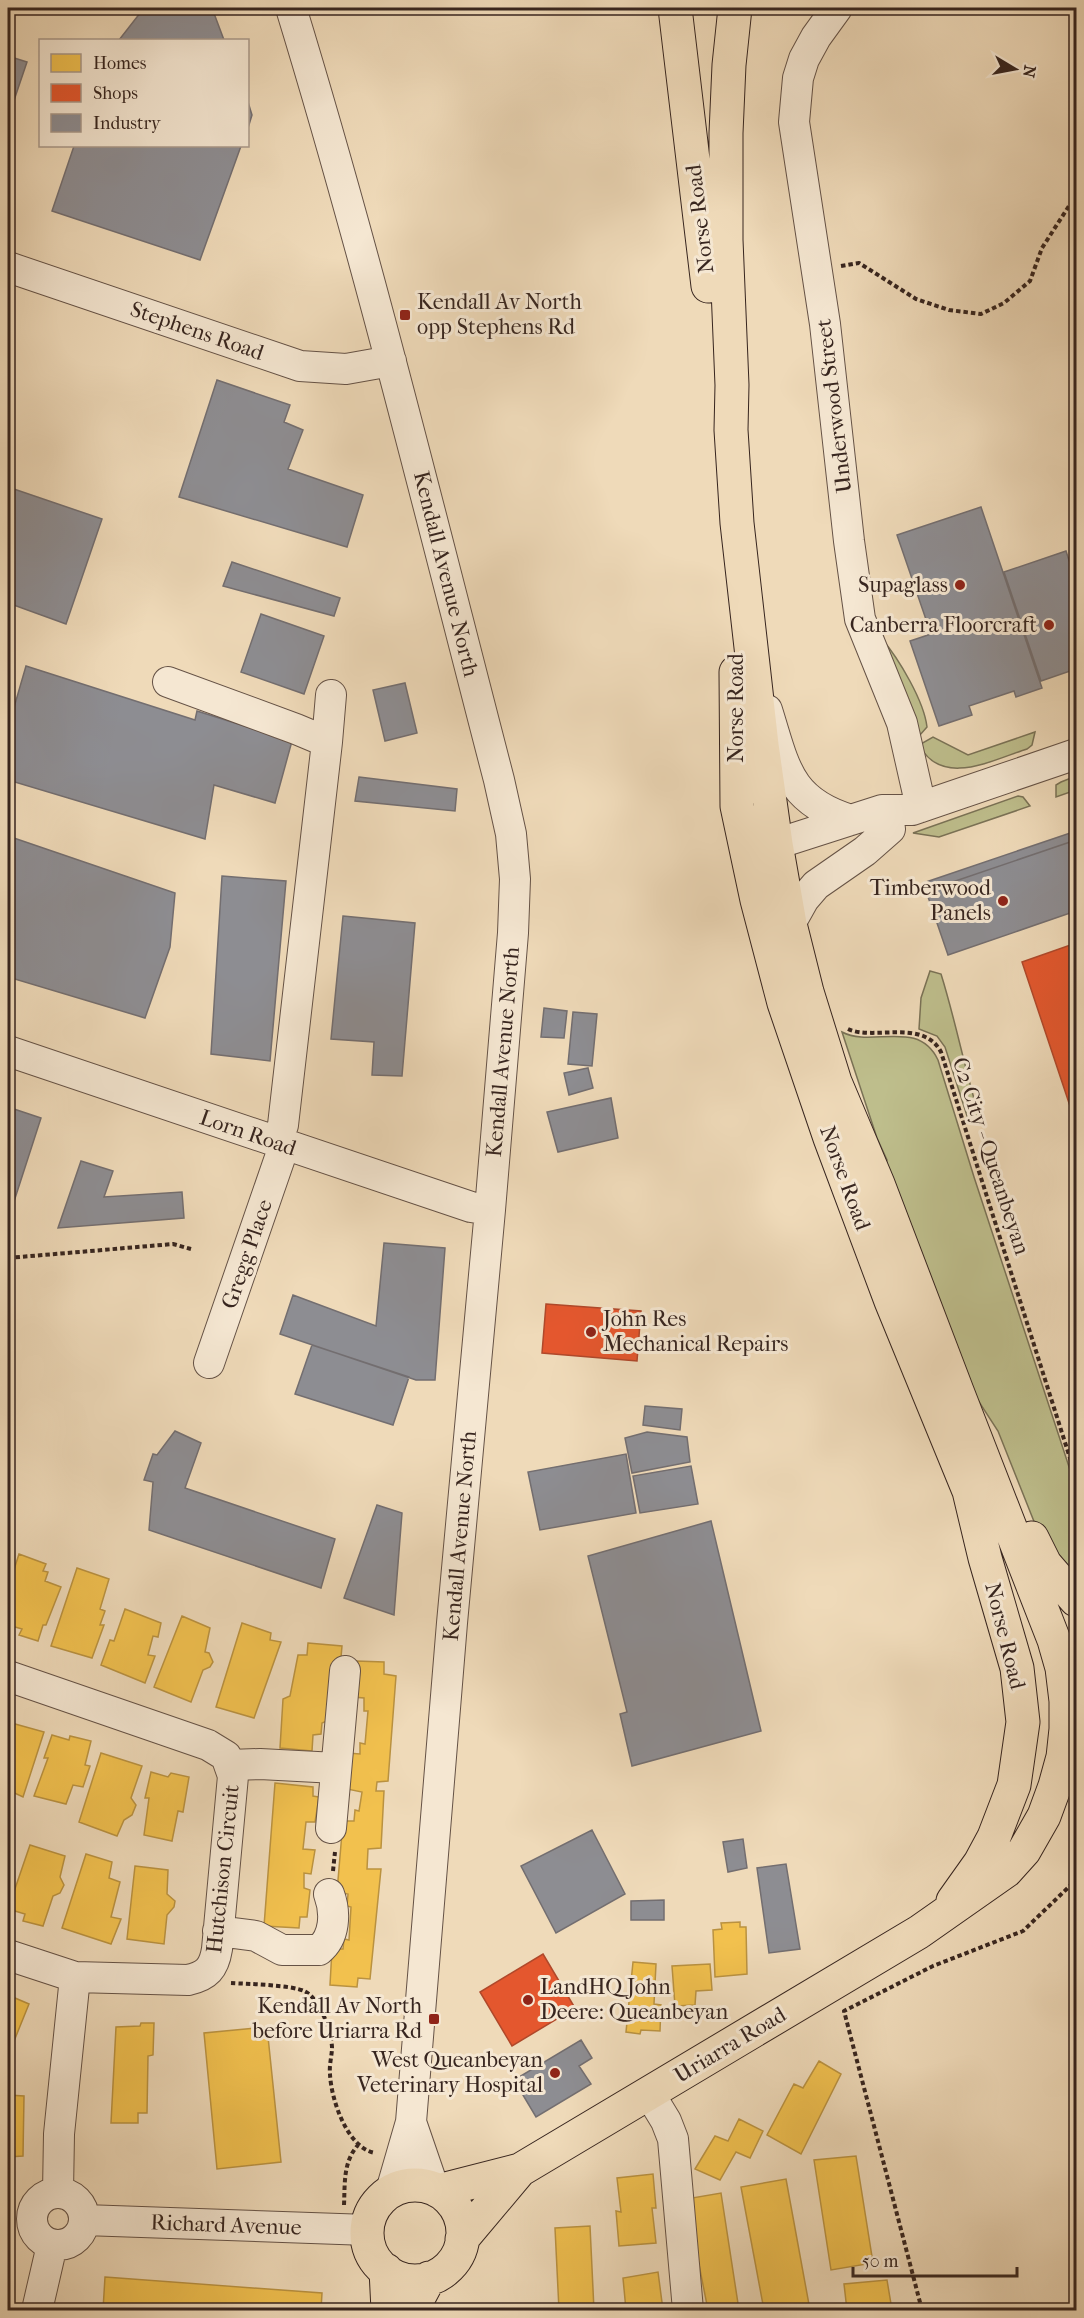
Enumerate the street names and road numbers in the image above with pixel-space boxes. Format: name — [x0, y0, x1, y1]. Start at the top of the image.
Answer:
street label: Norse Road — [680, 162, 720, 275]
street label: Stephens Road — [127, 296, 268, 366]
street label: Underwood Street — [810, 317, 858, 495]
street label: Kendall Avenue North — [408, 469, 484, 680]
street label: Norse Road — [723, 652, 749, 763]
street label: Kendall Avenue North — [481, 945, 525, 1158]
street label: C2 City - Queanbeyan — [947, 1054, 1035, 1258]
street label: Lorn Road — [196, 1104, 301, 1162]
street label: Norse Road — [814, 1122, 876, 1235]
street label: Gregg Place — [216, 1196, 278, 1312]
street label: Kendall Avenue North — [438, 1429, 482, 1642]
street label: Norse Road — [979, 1580, 1031, 1693]
street label: Hutchison Circuit — [201, 1783, 245, 1955]
street label: Uriarra Road — [669, 2001, 791, 2089]
street label: Richard Avenue — [150, 2209, 302, 2241]

